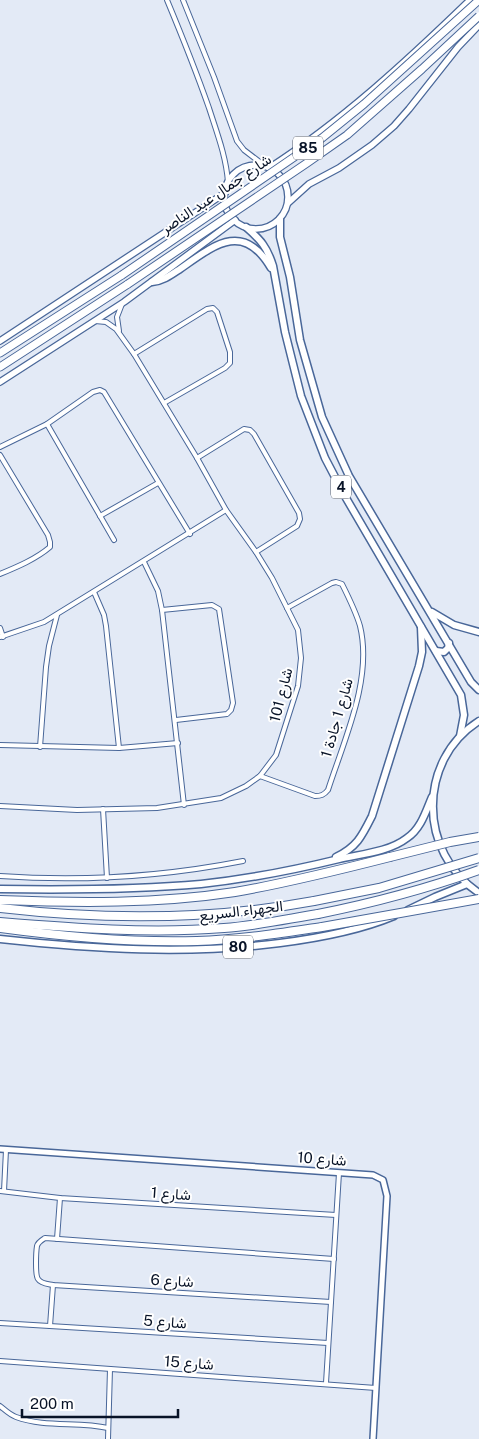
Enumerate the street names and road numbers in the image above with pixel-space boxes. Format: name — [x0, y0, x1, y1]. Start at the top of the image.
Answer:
road number: 85 — [293, 136, 323, 160]
street label: شارع جمال عبد الناصر — [157, 150, 276, 240]
road number: 4 — [331, 476, 351, 498]
street label: شارع 101 — [266, 666, 298, 724]
street label: شارع 1 جادة 1 — [317, 676, 359, 760]
street label: الجهراء السريع — [198, 897, 284, 927]
road number: 80 — [223, 936, 253, 959]
street label: شارع 10 — [297, 1148, 347, 1172]
street label: شارع 1 — [150, 1184, 192, 1206]
street label: شارع 6 — [150, 1271, 194, 1293]
street label: شارع 5 — [143, 1312, 187, 1334]
street label: شارع 15 — [164, 1352, 214, 1376]

